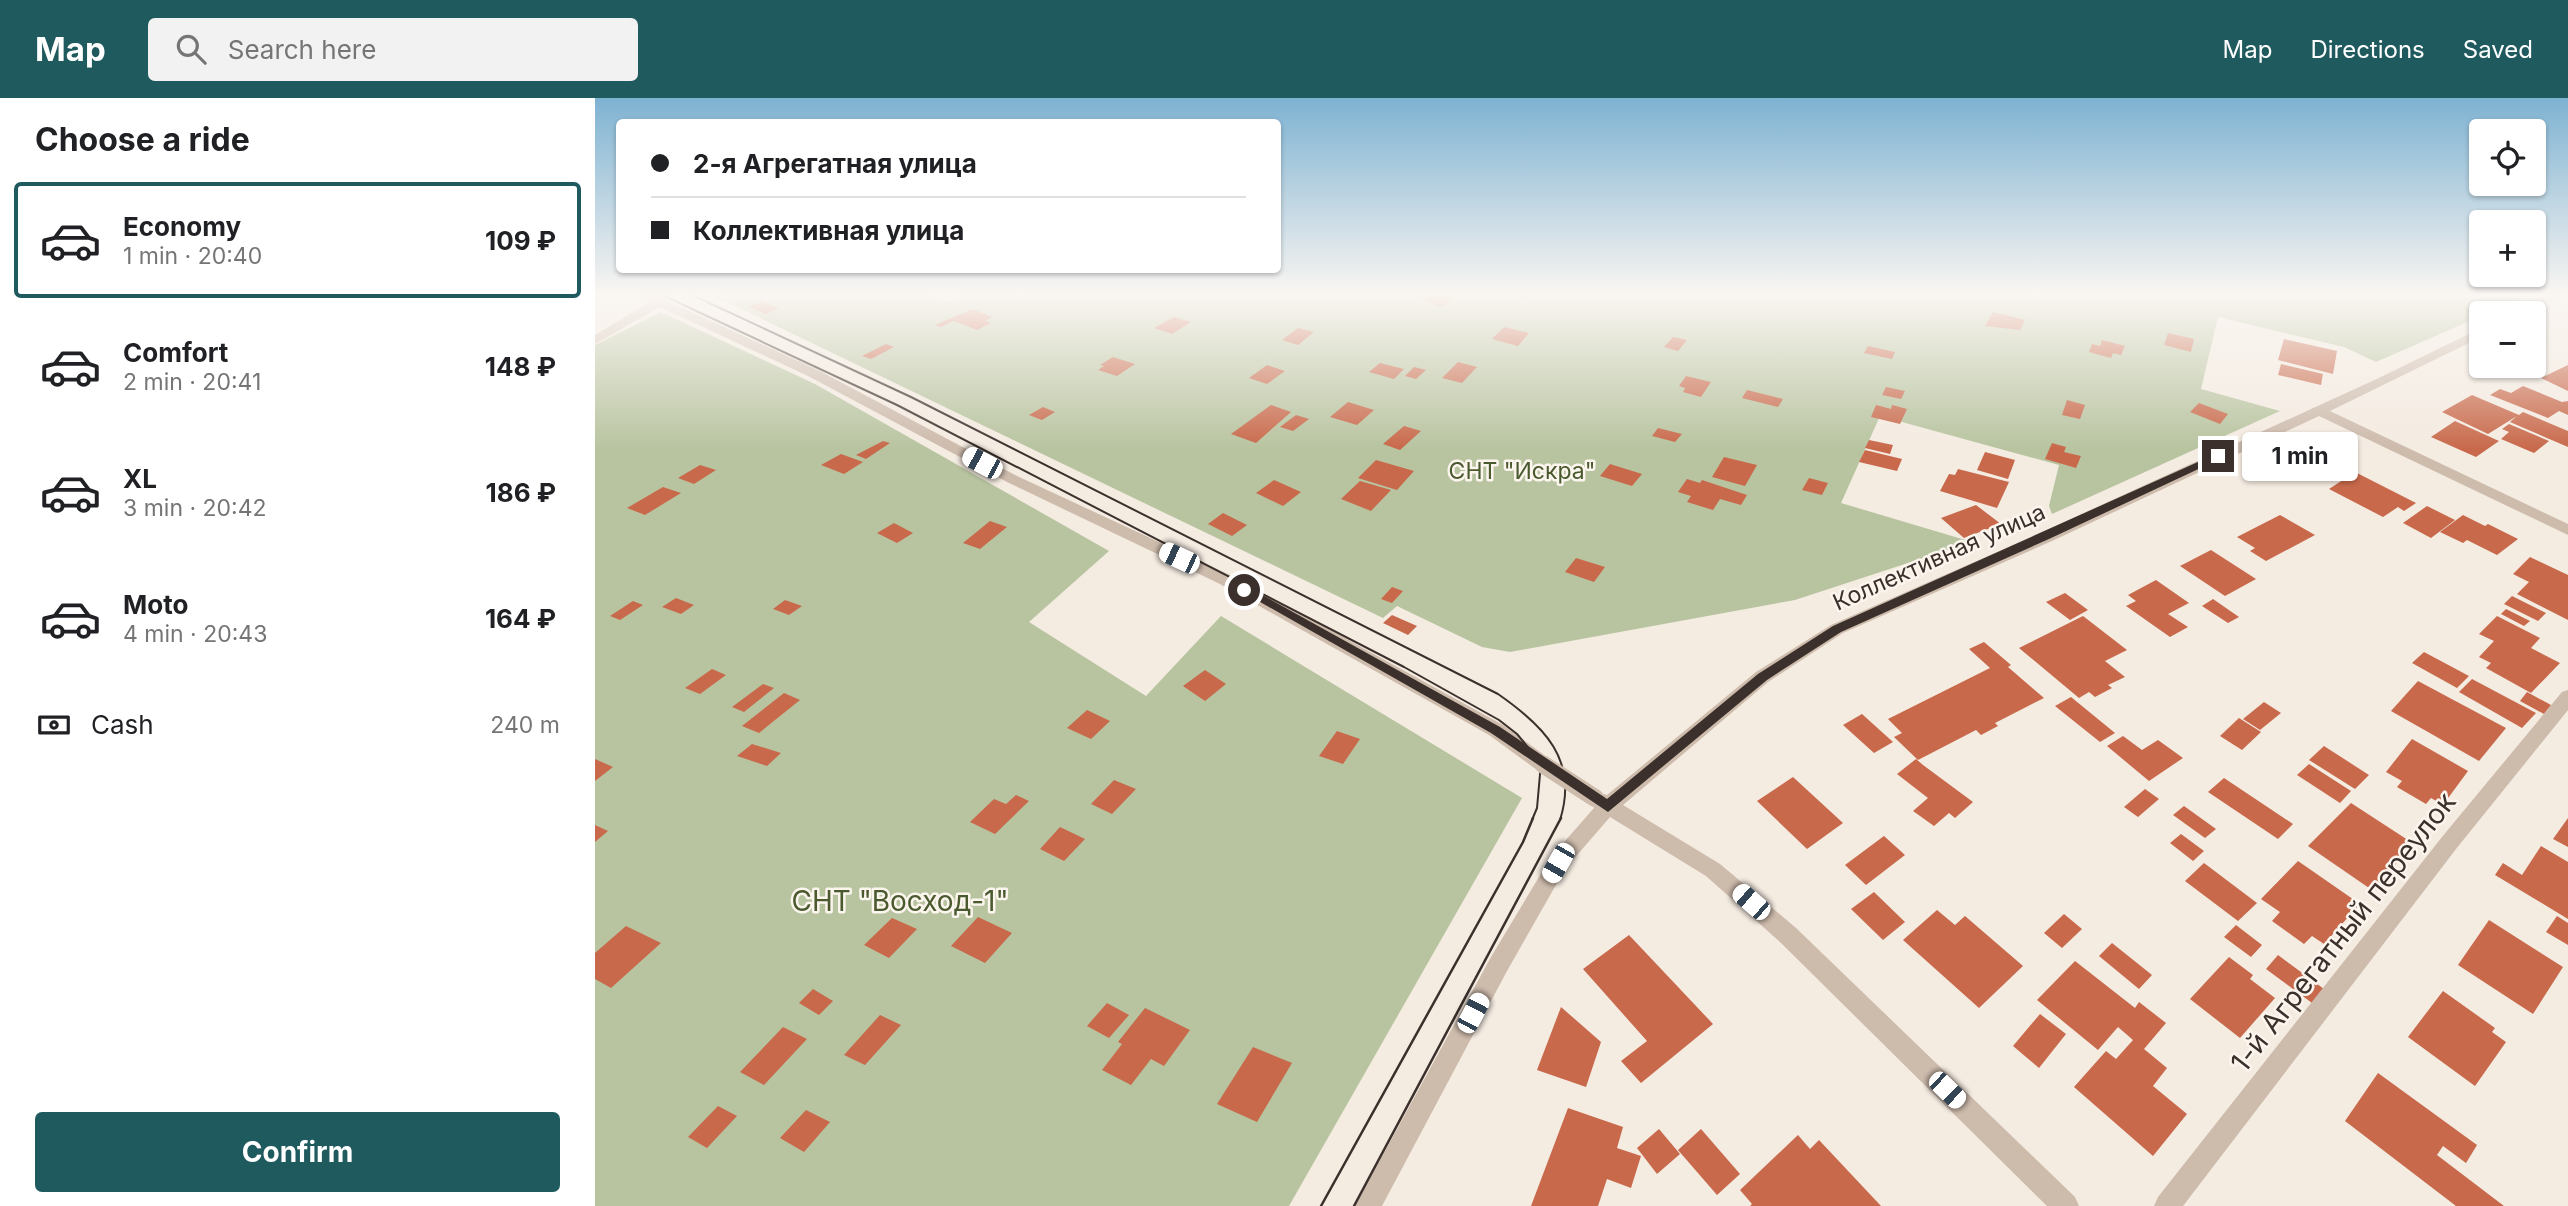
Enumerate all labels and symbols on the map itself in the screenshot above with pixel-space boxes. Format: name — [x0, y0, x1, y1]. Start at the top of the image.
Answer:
callout: 1 min — [2243, 432, 2358, 480]
route end — [2202, 440, 2234, 472]
car — [959, 444, 1006, 482]
park label: СНТ "Искра" — [1449, 457, 1595, 485]
street label: Коллективная улица — [1829, 498, 2049, 616]
car — [1156, 540, 1203, 576]
route start — [1228, 574, 1260, 606]
street label: 1-й Агрегатный переулок — [2223, 785, 2463, 1079]
car — [1539, 840, 1578, 886]
car — [1729, 880, 1774, 924]
park label: СНТ "Восход-1" — [791, 884, 1009, 918]
car — [1454, 990, 1493, 1036]
car — [1925, 1068, 1970, 1112]

